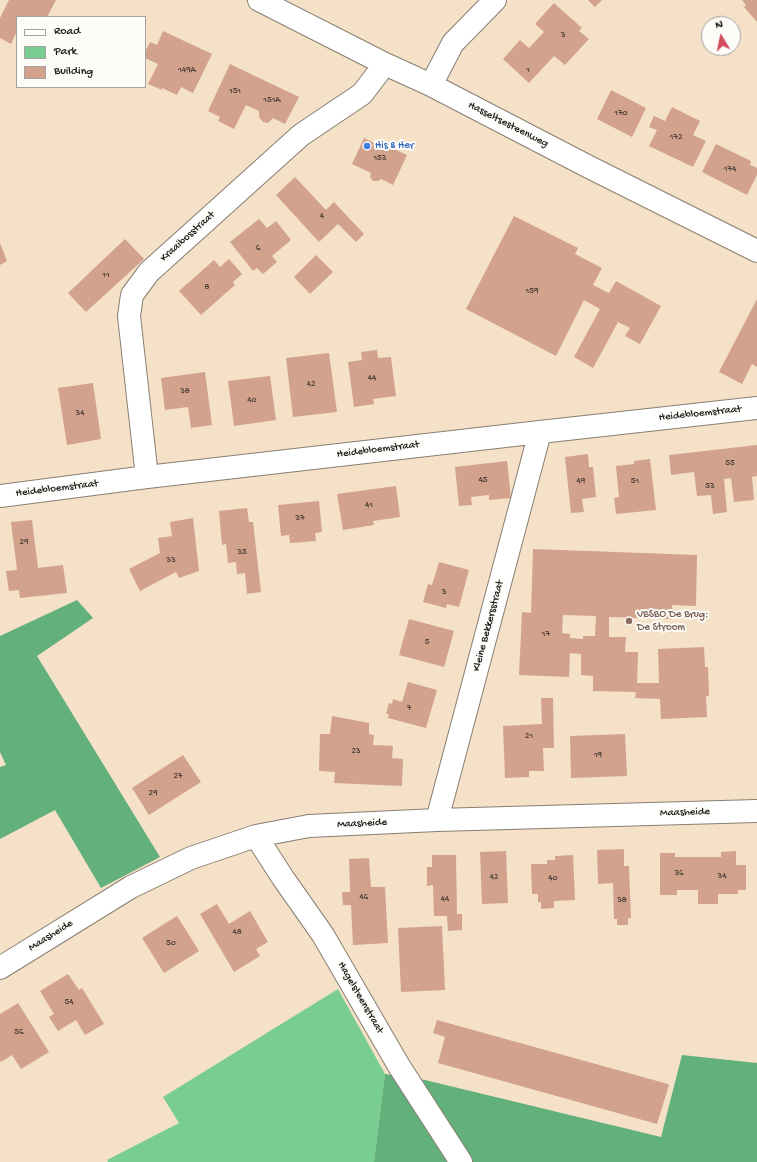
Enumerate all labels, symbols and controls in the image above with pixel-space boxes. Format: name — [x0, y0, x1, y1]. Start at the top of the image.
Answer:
legend — [16, 16, 146, 88]
north arrow — [701, 16, 741, 56]
text: N — [715, 19, 724, 32]
text: Road — [54, 25, 80, 39]
house number: 3 — [561, 31, 565, 41]
text: Park — [54, 45, 77, 59]
text: Building — [54, 65, 93, 79]
house number: 149A — [178, 66, 196, 76]
house number: 1 — [526, 66, 530, 76]
house number: 151 — [229, 87, 241, 97]
house number: 151A — [263, 96, 281, 106]
street label: Hasseltsesteenweg — [466, 99, 550, 151]
house number: 170 — [614, 109, 628, 119]
house number: 172 — [670, 133, 682, 143]
place label: His & Her — [375, 139, 414, 153]
marker: His & Her — [362, 141, 372, 151]
house number: 153 — [373, 154, 387, 164]
house number: 174 — [724, 165, 736, 175]
street label: Kraaibosstraat — [158, 209, 218, 265]
house number: 4 — [320, 212, 324, 222]
house number: 6 — [256, 244, 260, 254]
house number: 11 — [102, 271, 110, 281]
house number: 8 — [205, 283, 209, 293]
house number: 159 — [526, 287, 538, 297]
house number: 44 — [368, 374, 376, 384]
house number: 42 — [307, 380, 315, 390]
house number: 38 — [180, 387, 190, 397]
house number: 40 — [247, 396, 257, 406]
street label: Heidebloemstraat — [658, 403, 742, 425]
house number: 34 — [76, 409, 84, 419]
street label: Heidebloemstraat — [336, 438, 420, 462]
house number: 55 — [725, 459, 735, 469]
house number: 45 — [479, 476, 487, 486]
street label: Heidebloemstraat — [15, 477, 99, 501]
house number: 49 — [577, 477, 585, 487]
house number: 51 — [631, 477, 639, 487]
house number: 53 — [705, 482, 715, 492]
house number: 41 — [365, 501, 373, 511]
house number: 37 — [295, 514, 305, 524]
house number: 29 — [20, 538, 28, 548]
house number: 35 — [237, 548, 247, 558]
house number: 33 — [166, 556, 176, 566]
street label: Kleine Bekkersstraat — [470, 579, 508, 673]
house number: 3 — [442, 588, 446, 598]
place label: VBSBO De Brug: De Stroom — [637, 608, 709, 634]
marker: VBSBO De Brug: De Stroom — [624, 616, 634, 626]
house number: 17 — [542, 630, 550, 640]
house number: 5 — [425, 638, 429, 648]
house number: 7 — [407, 704, 411, 714]
house number: 21 — [525, 732, 533, 742]
house number: 23 — [351, 747, 361, 757]
house number: 19 — [594, 751, 602, 761]
house number: 27 — [173, 772, 183, 782]
house number: 29 — [149, 789, 157, 799]
street label: Maasheide — [660, 806, 710, 820]
street label: Maasheide — [337, 816, 387, 832]
house number: 36 — [674, 869, 684, 879]
house number: 34 — [718, 872, 726, 882]
house number: 42 — [490, 873, 498, 883]
house number: 40 — [548, 874, 558, 884]
house number: 46 — [360, 893, 368, 903]
house number: 44 — [441, 895, 449, 905]
house number: 38 — [617, 896, 627, 906]
street label: Maasheide — [26, 917, 76, 955]
house number: 48 — [232, 928, 242, 938]
house number: 50 — [166, 939, 176, 949]
street label: Hagelsteenstraat — [334, 960, 386, 1036]
house number: 54 — [65, 998, 73, 1008]
house number: 56 — [14, 1028, 24, 1038]

